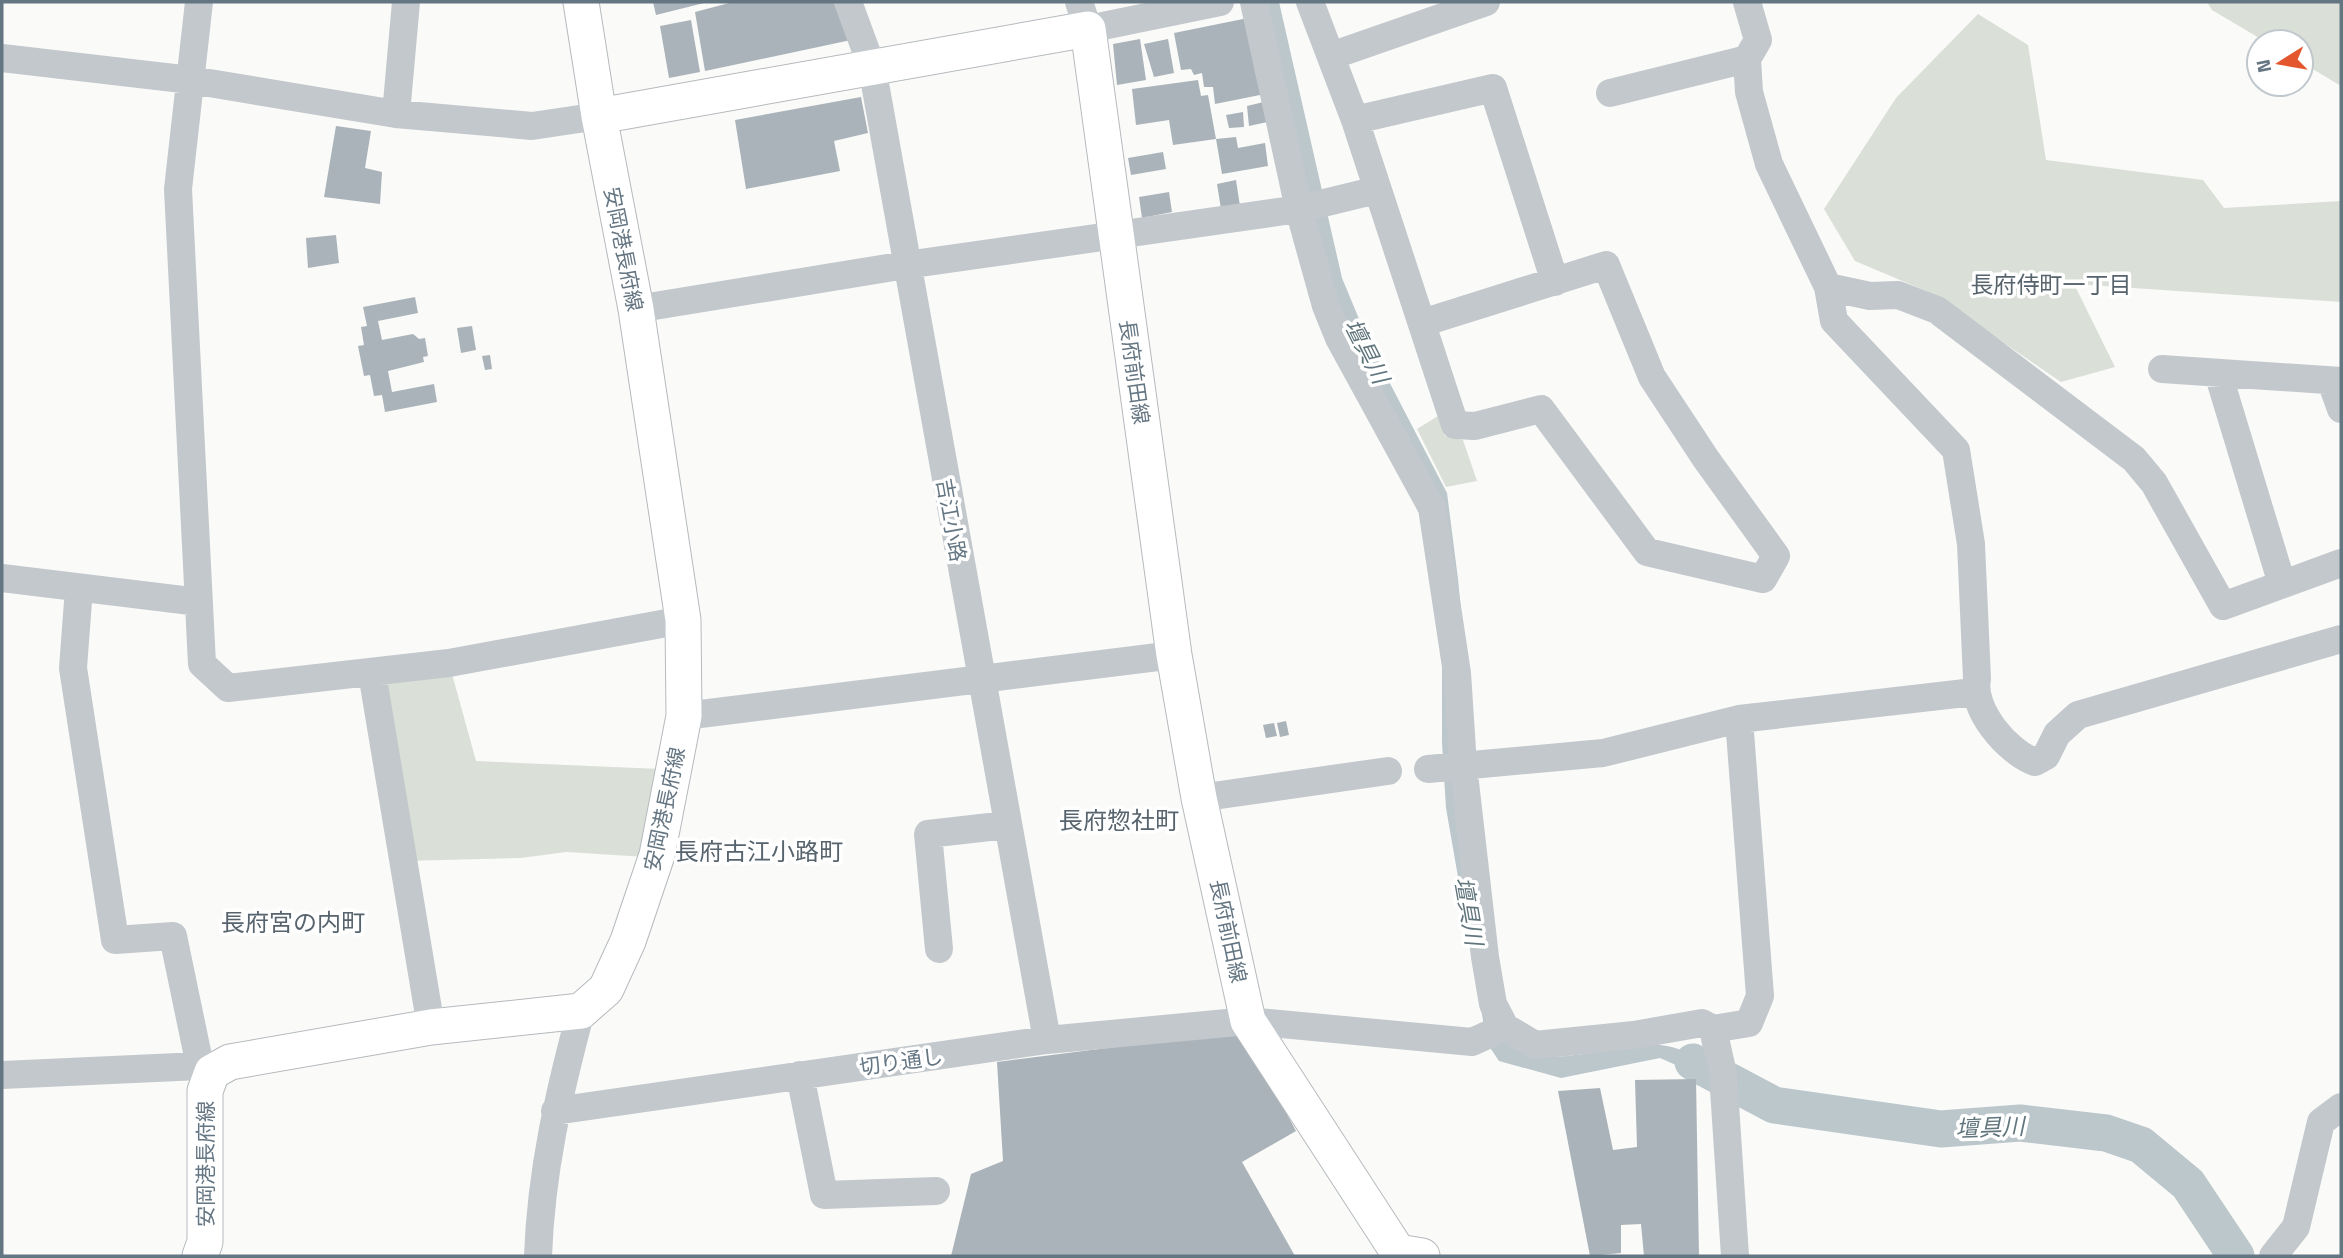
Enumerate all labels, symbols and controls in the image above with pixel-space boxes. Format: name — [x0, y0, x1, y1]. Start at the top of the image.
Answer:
north arrow — [2245, 28, 2315, 98]
text: N — [2247, 57, 2278, 76]
street label: 安岡港長府線 — [596, 184, 652, 314]
district label: 長府侍町一丁目 — [1971, 267, 2132, 302]
water label: 壇具川 — [1336, 312, 1400, 392]
street label: 長府前田線 — [1112, 318, 1158, 426]
street label: 吉江小路 — [929, 476, 975, 564]
street label: 安岡港長府線 — [635, 744, 693, 874]
district label: 長府惣社町 — [1059, 802, 1179, 838]
district label: 長府古江小路町 — [675, 833, 843, 869]
water label: 壇具川 — [1446, 874, 1493, 951]
street label: 長府前田線 — [1202, 876, 1256, 986]
district label: 長府宮の内町 — [221, 904, 365, 940]
street label: 切り通し — [857, 1039, 945, 1083]
street label: 安岡港長府線 — [189, 1101, 221, 1227]
water label: 壇具川 — [1955, 1108, 2028, 1146]

